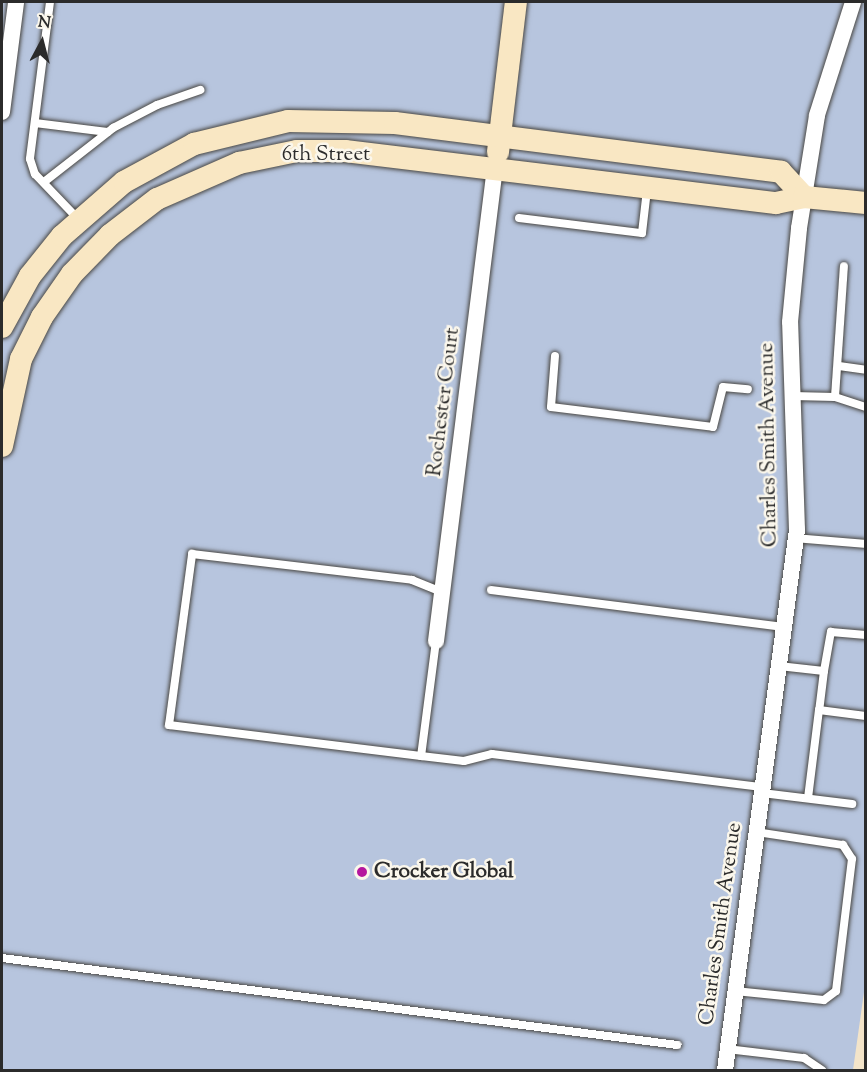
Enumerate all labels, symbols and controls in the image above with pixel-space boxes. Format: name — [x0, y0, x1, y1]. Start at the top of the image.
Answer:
text: N — [37, 11, 52, 36]
north arrow — [12, 12, 72, 72]
street label: 6th Street — [282, 142, 370, 168]
street label: Rochester Court — [422, 326, 466, 478]
street label: Charles Smith Avenue — [755, 343, 783, 547]
street label: Charles Smith Avenue — [694, 821, 748, 1027]
place label: Crocker Global — [374, 859, 514, 885]
marker: Crocker Global — [355, 865, 369, 879]

